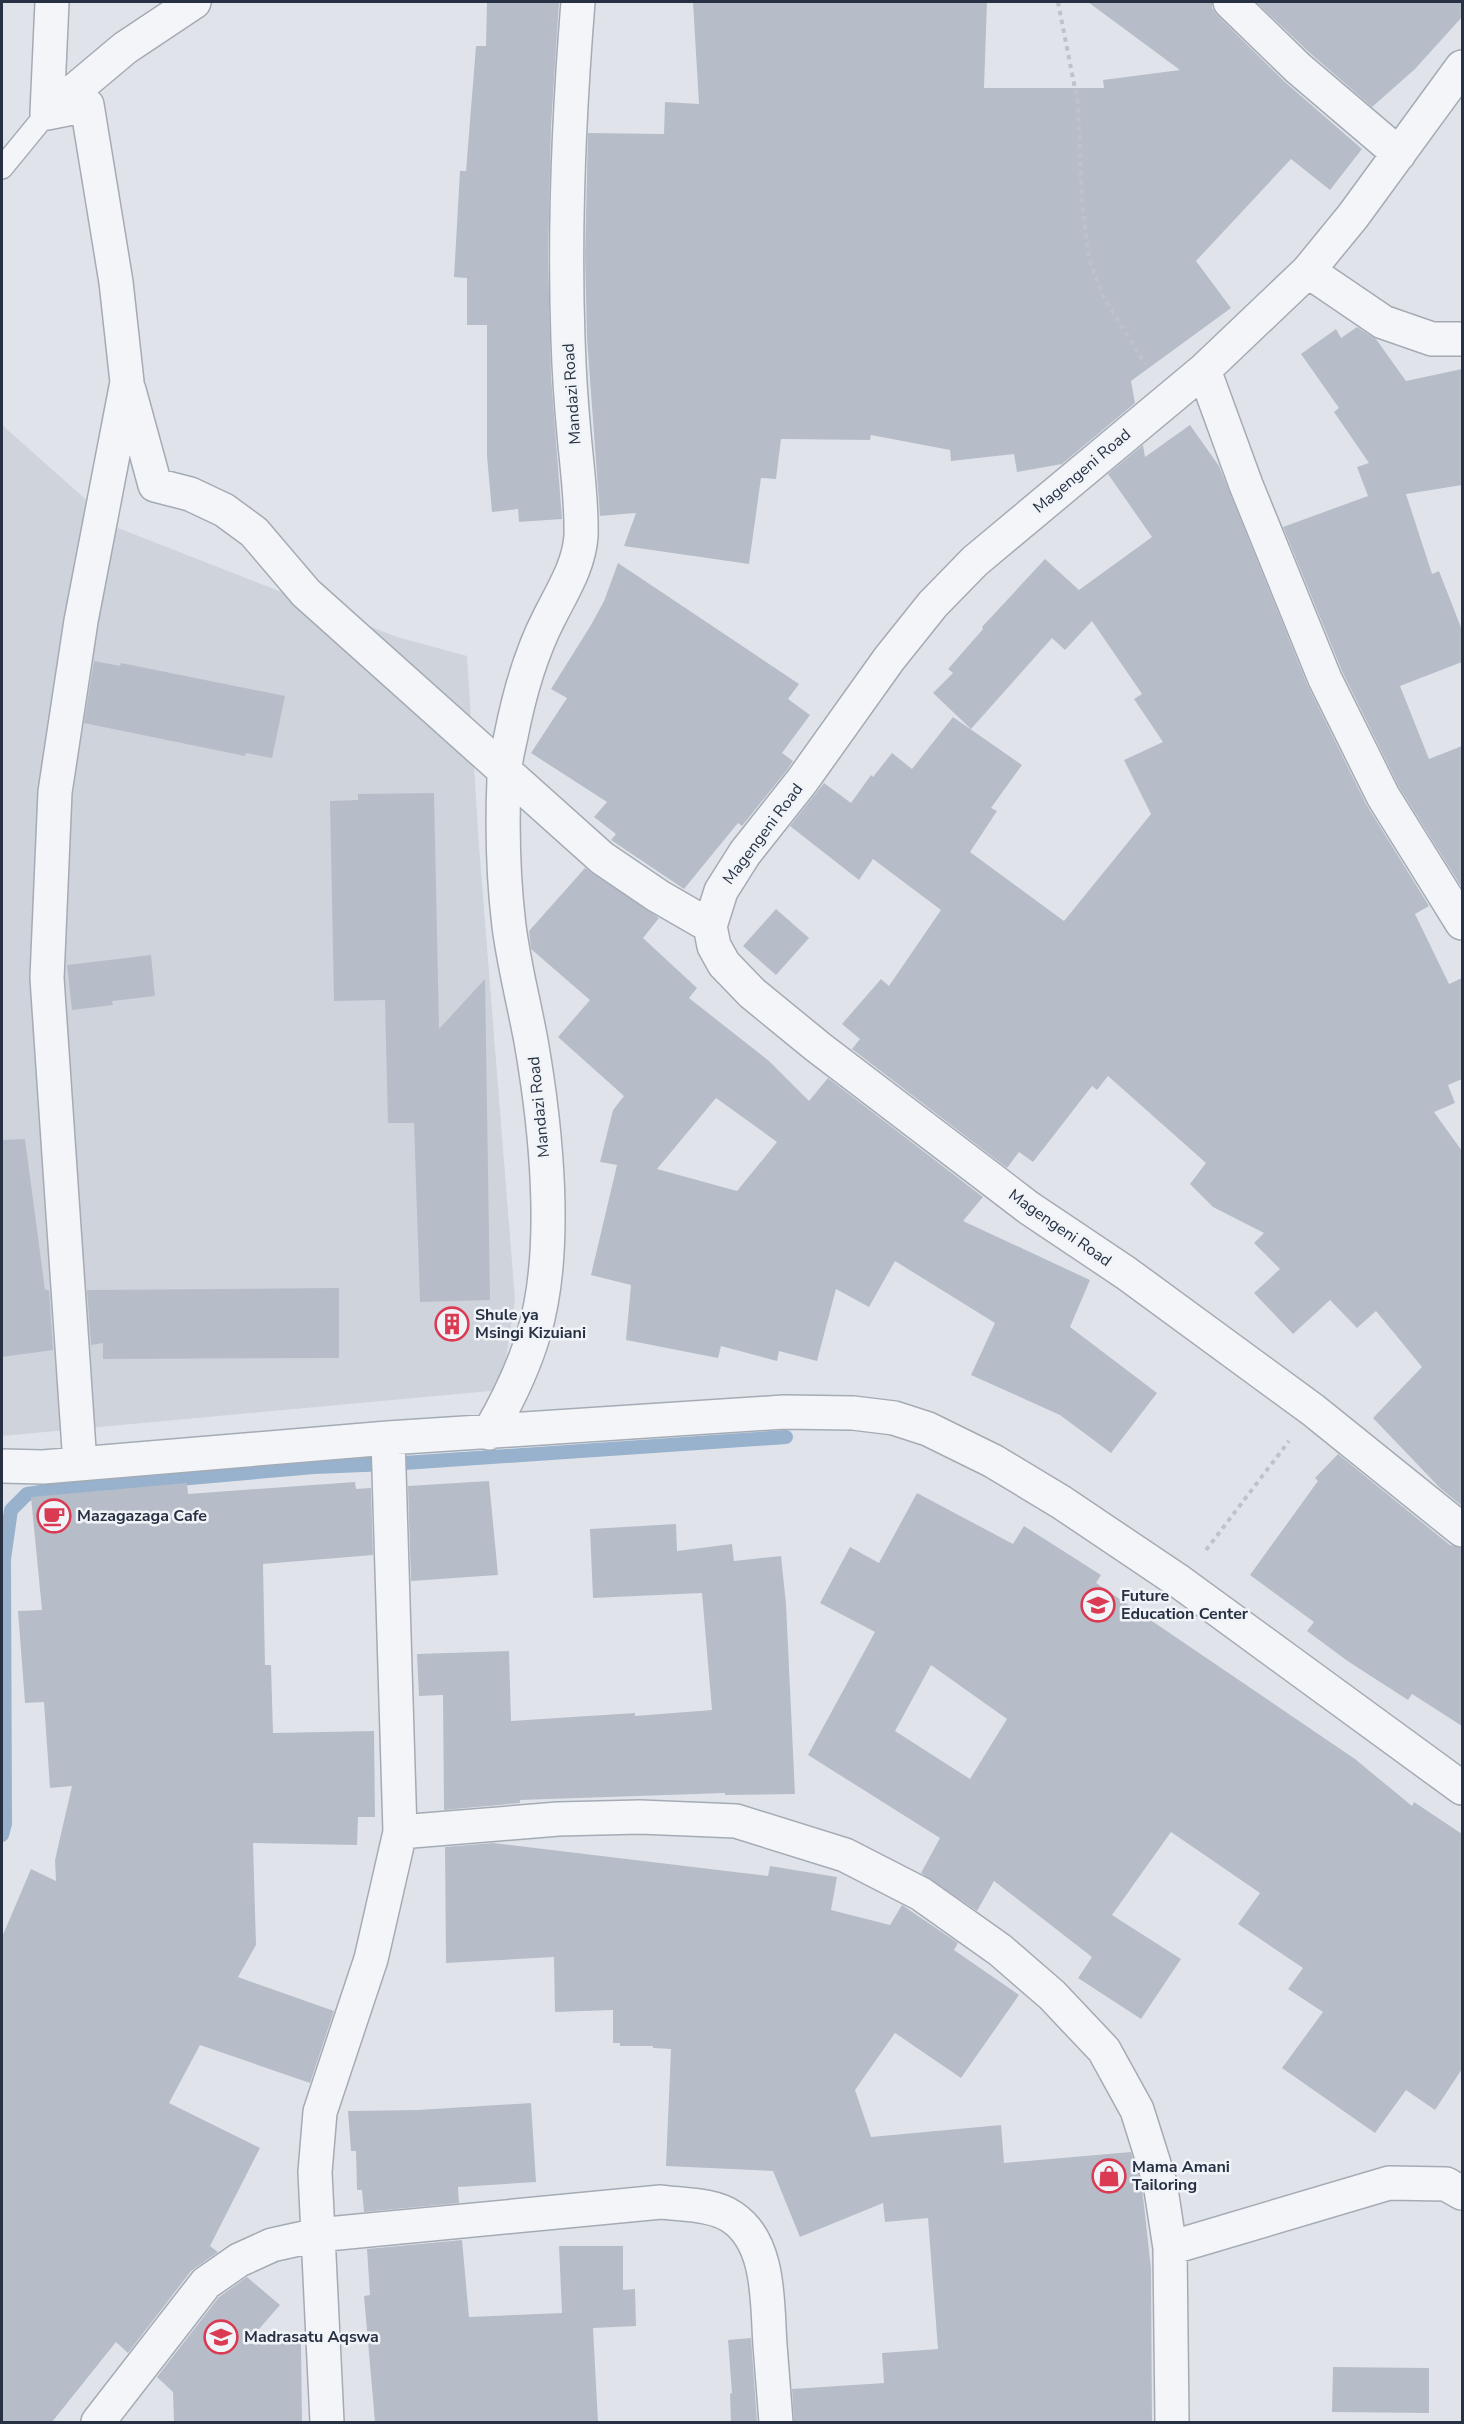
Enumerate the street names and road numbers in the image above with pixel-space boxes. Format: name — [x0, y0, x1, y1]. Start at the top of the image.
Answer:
street label: Mandazi Road — [557, 343, 587, 445]
street label: Magengeni Road — [1029, 424, 1135, 518]
street label: Magengeni Road — [718, 779, 808, 889]
street label: Mandazi Road — [523, 1055, 555, 1159]
street label: Magengeni Road — [1004, 1184, 1116, 1272]

